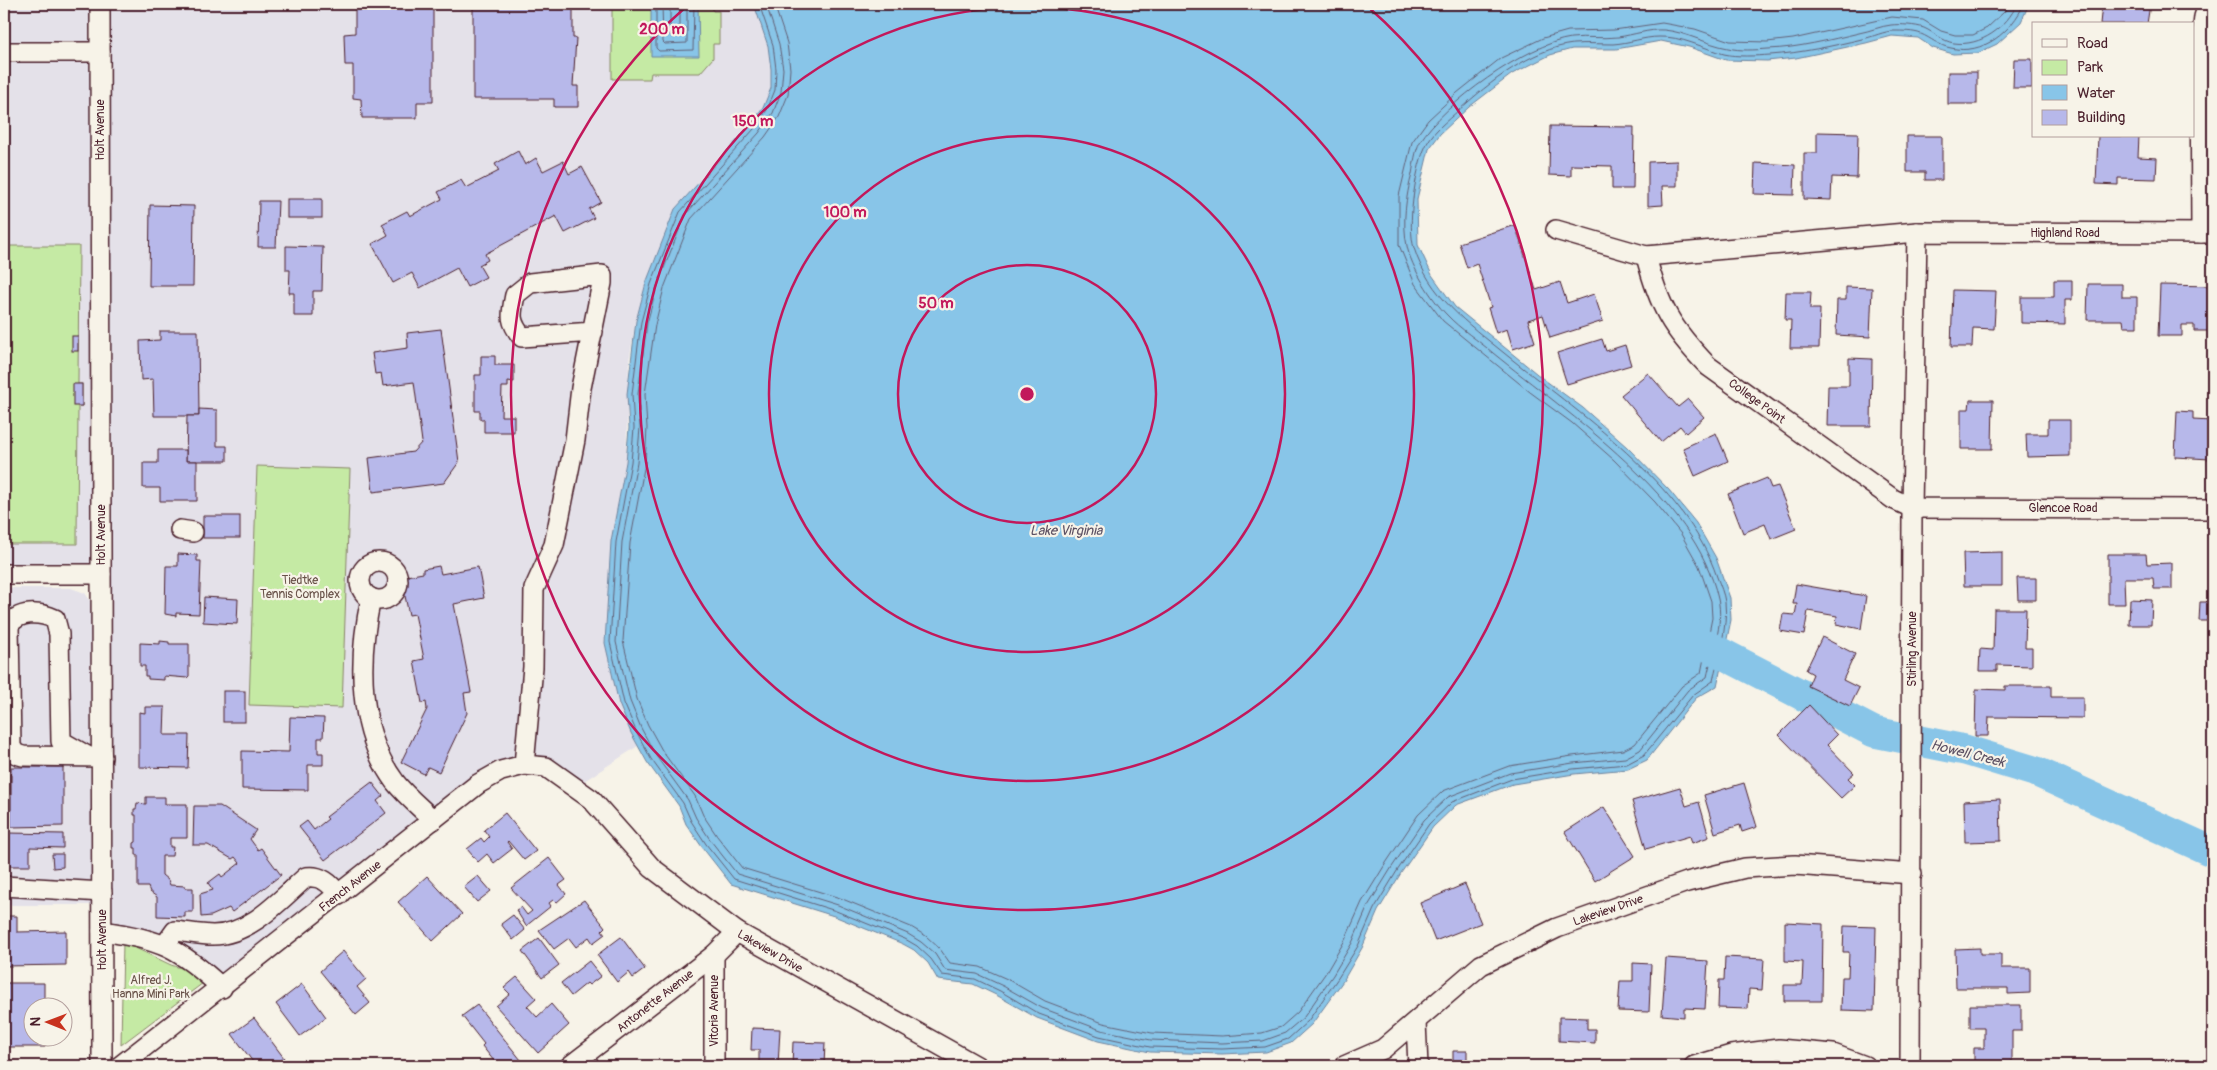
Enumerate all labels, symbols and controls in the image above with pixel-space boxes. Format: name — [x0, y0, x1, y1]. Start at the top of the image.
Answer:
text: 200 m — [639, 20, 685, 39]
legend — [2032, 22, 2194, 138]
text: Road — [2077, 34, 2108, 53]
text: Park — [2077, 58, 2104, 77]
text: Water — [2077, 84, 2116, 103]
street label: Holt Avenue — [93, 99, 108, 161]
text: Building — [2077, 108, 2125, 127]
text: 150 m — [733, 112, 773, 131]
text: 100 m — [824, 203, 866, 222]
street label: Highland Road — [2030, 226, 2100, 241]
text: 50 m — [919, 294, 953, 313]
street label: College Point — [1725, 376, 1788, 427]
centre of rings — [1018, 385, 1036, 403]
street label: Glencoe Road — [2028, 501, 2098, 516]
street label: Holt Avenue — [94, 504, 109, 566]
water label: Lake Virginia — [1030, 522, 1104, 539]
park label: Tiedtke Tennis Complex — [260, 573, 340, 602]
street label: Stirling Avenue — [1905, 611, 1920, 687]
water label: Howell Creek — [1929, 736, 2008, 771]
street label: French Avenue — [316, 857, 385, 915]
street label: Lakeview Drive — [1571, 891, 1645, 929]
street label: Holt Avenue — [95, 909, 110, 971]
street label: Lakeview Drive — [734, 927, 805, 976]
street label: Antonette Avenue — [614, 967, 697, 1036]
park label: Alfred J. Hanna Mini Park — [112, 973, 190, 1002]
street label: Vitoria Avenue — [707, 975, 722, 1047]
north arrow — [22, 998, 72, 1048]
text: N — [27, 1017, 44, 1027]

